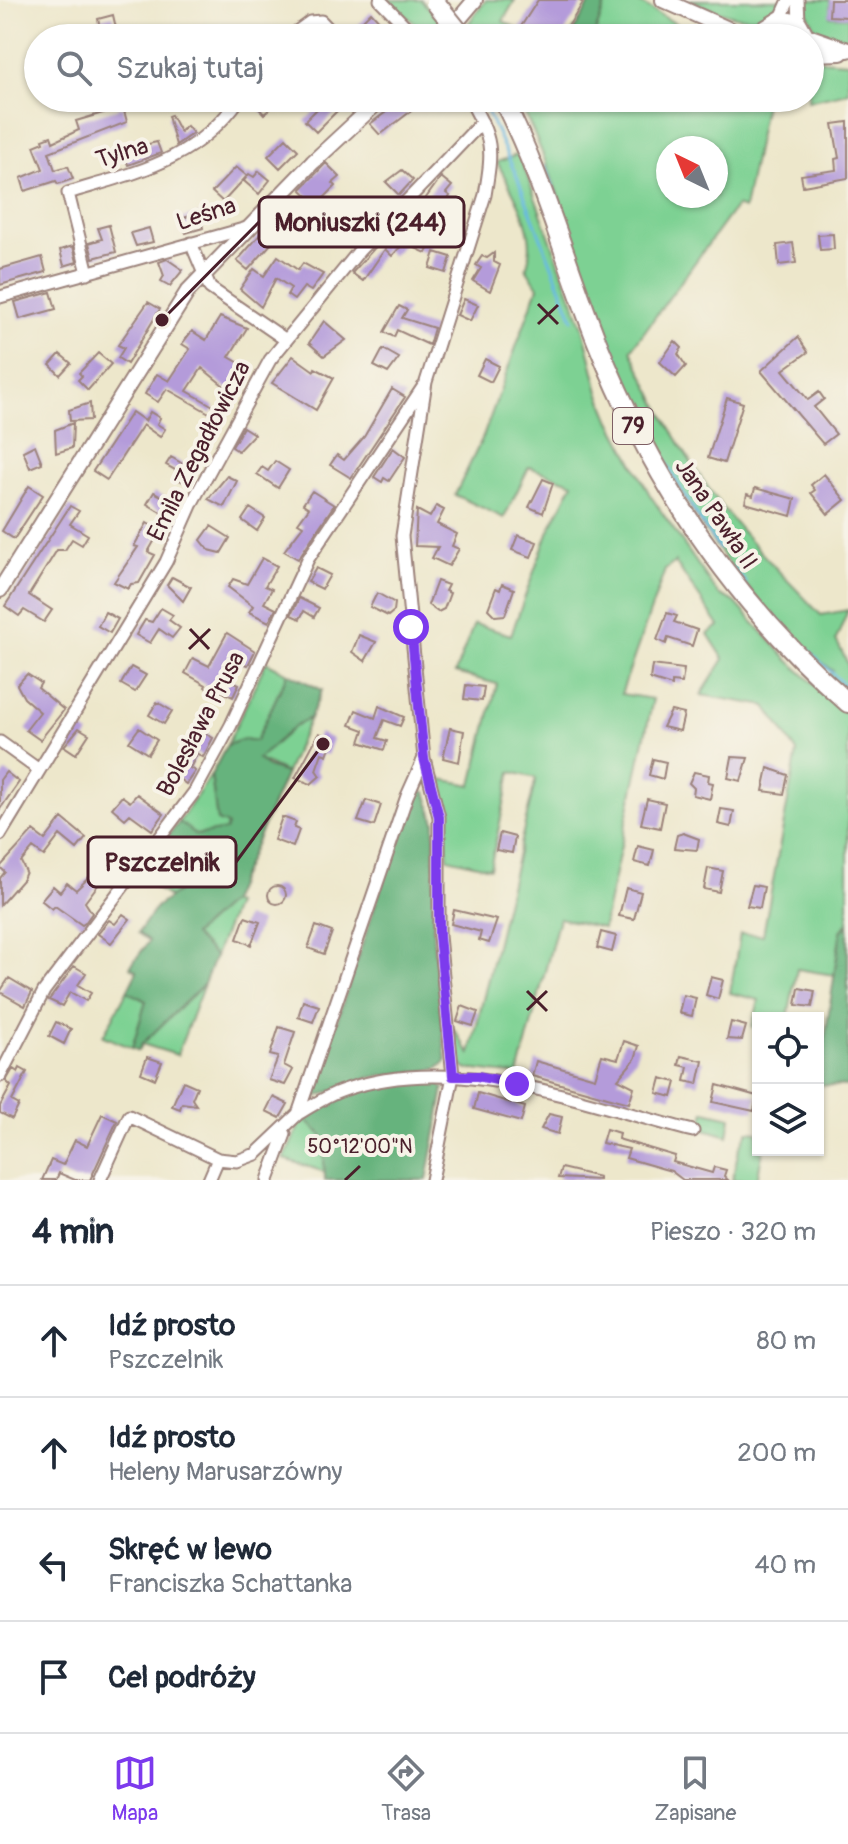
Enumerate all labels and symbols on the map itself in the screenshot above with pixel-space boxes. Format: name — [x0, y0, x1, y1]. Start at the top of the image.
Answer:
street label: Tylna — [92, 131, 152, 175]
north arrow — [656, 136, 728, 208]
street label: Leśna — [173, 191, 239, 237]
callout: Moniuszki (244) — [259, 197, 464, 247]
text: Moniuszki (244) — [274, 207, 448, 239]
street label: Emila Zegadłowicza — [141, 356, 257, 546]
road number: 79 — [613, 408, 653, 444]
street label: Jana Pawła II — [668, 453, 764, 575]
route start — [393, 609, 429, 645]
street label: Bolesława Prusa — [151, 647, 251, 801]
callout: Pszczelnik — [88, 837, 236, 887]
text: Pszczelnik — [104, 847, 221, 879]
route end — [499, 1066, 535, 1102]
text: 50°12'00"N — [307, 1134, 413, 1159]

